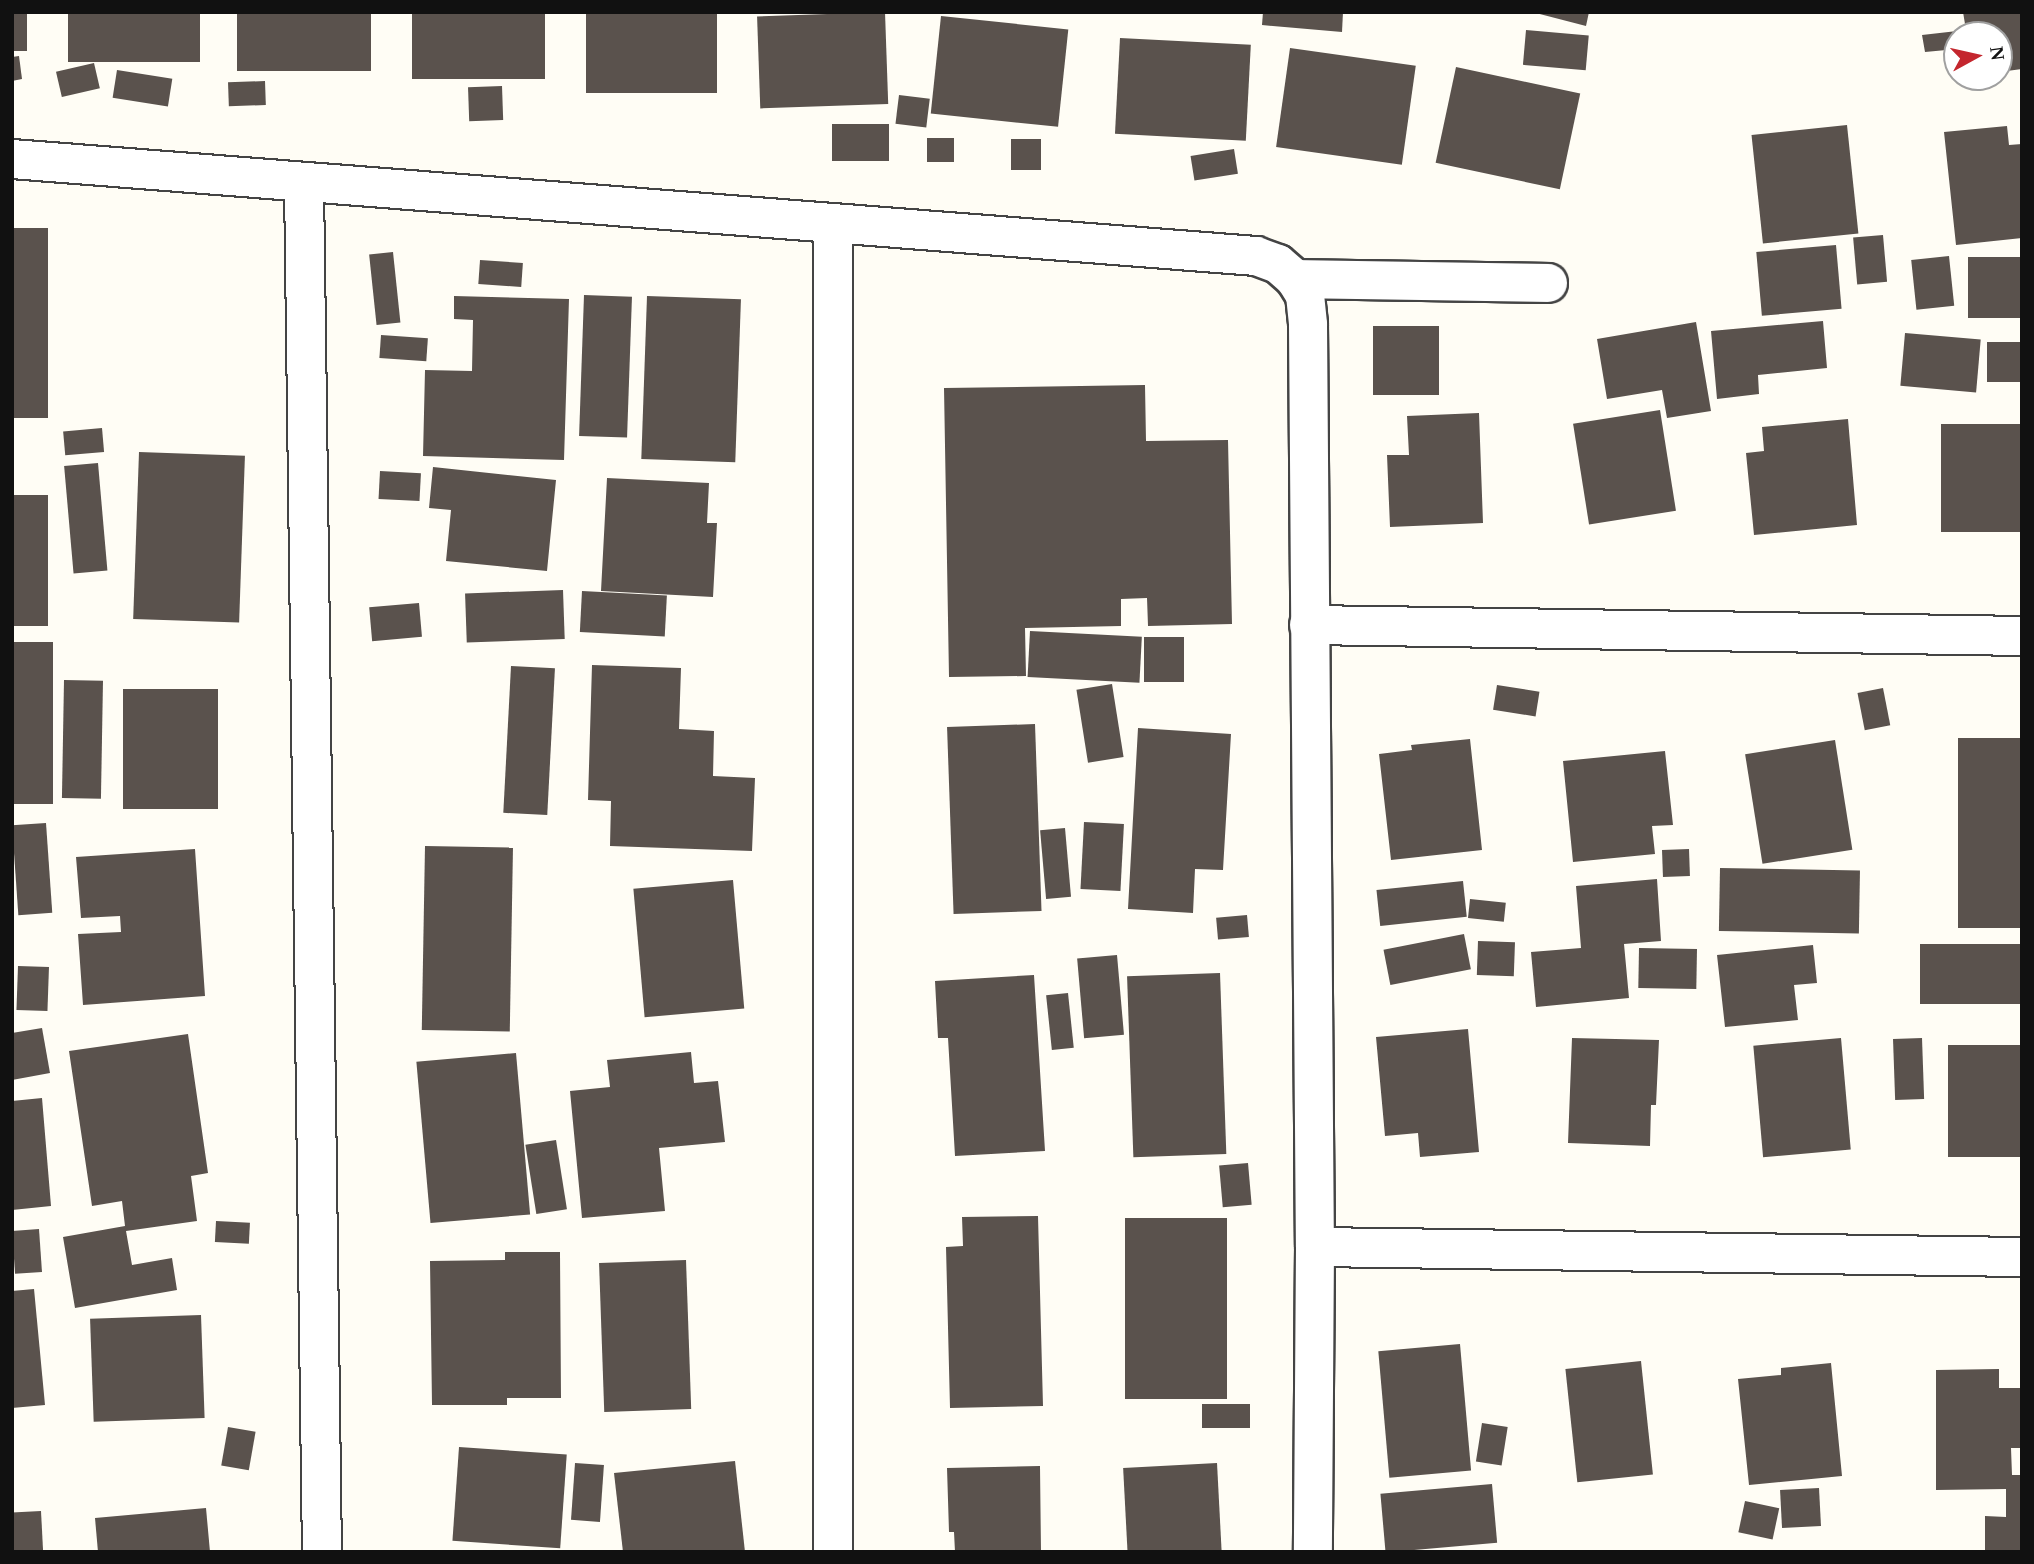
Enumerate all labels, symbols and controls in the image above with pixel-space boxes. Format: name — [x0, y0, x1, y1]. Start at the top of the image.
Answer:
north arrow — [1943, 21, 2013, 91]
text: N — [1986, 45, 2009, 62]

